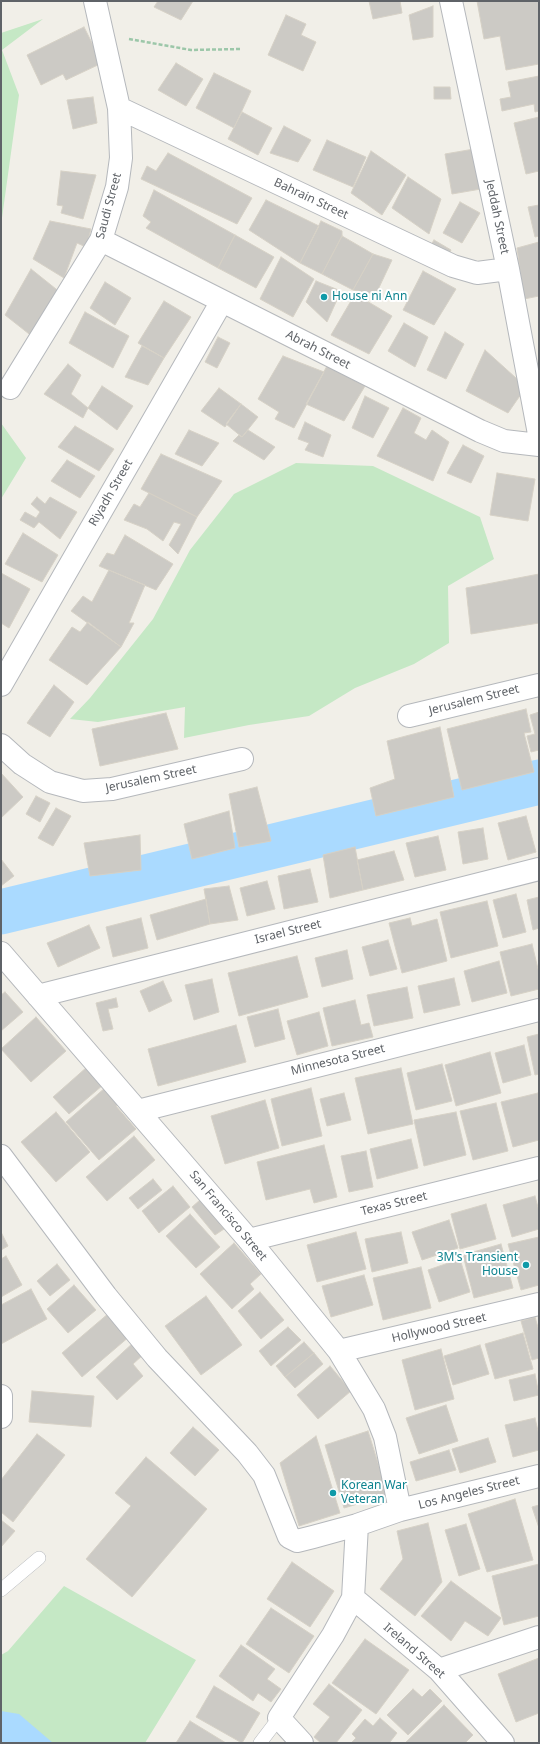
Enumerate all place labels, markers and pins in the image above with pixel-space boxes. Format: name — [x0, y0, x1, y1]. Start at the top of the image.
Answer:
place label: House ni Ann — [332, 290, 407, 304]
marker: House ni Ann — [319, 292, 329, 302]
place label: 3M's Transient House — [437, 1251, 518, 1279]
marker: 3M's Transient House — [521, 1260, 531, 1270]
place label: Korean War Veteran — [341, 1479, 407, 1507]
marker: Korean War Veteran — [328, 1488, 338, 1498]

